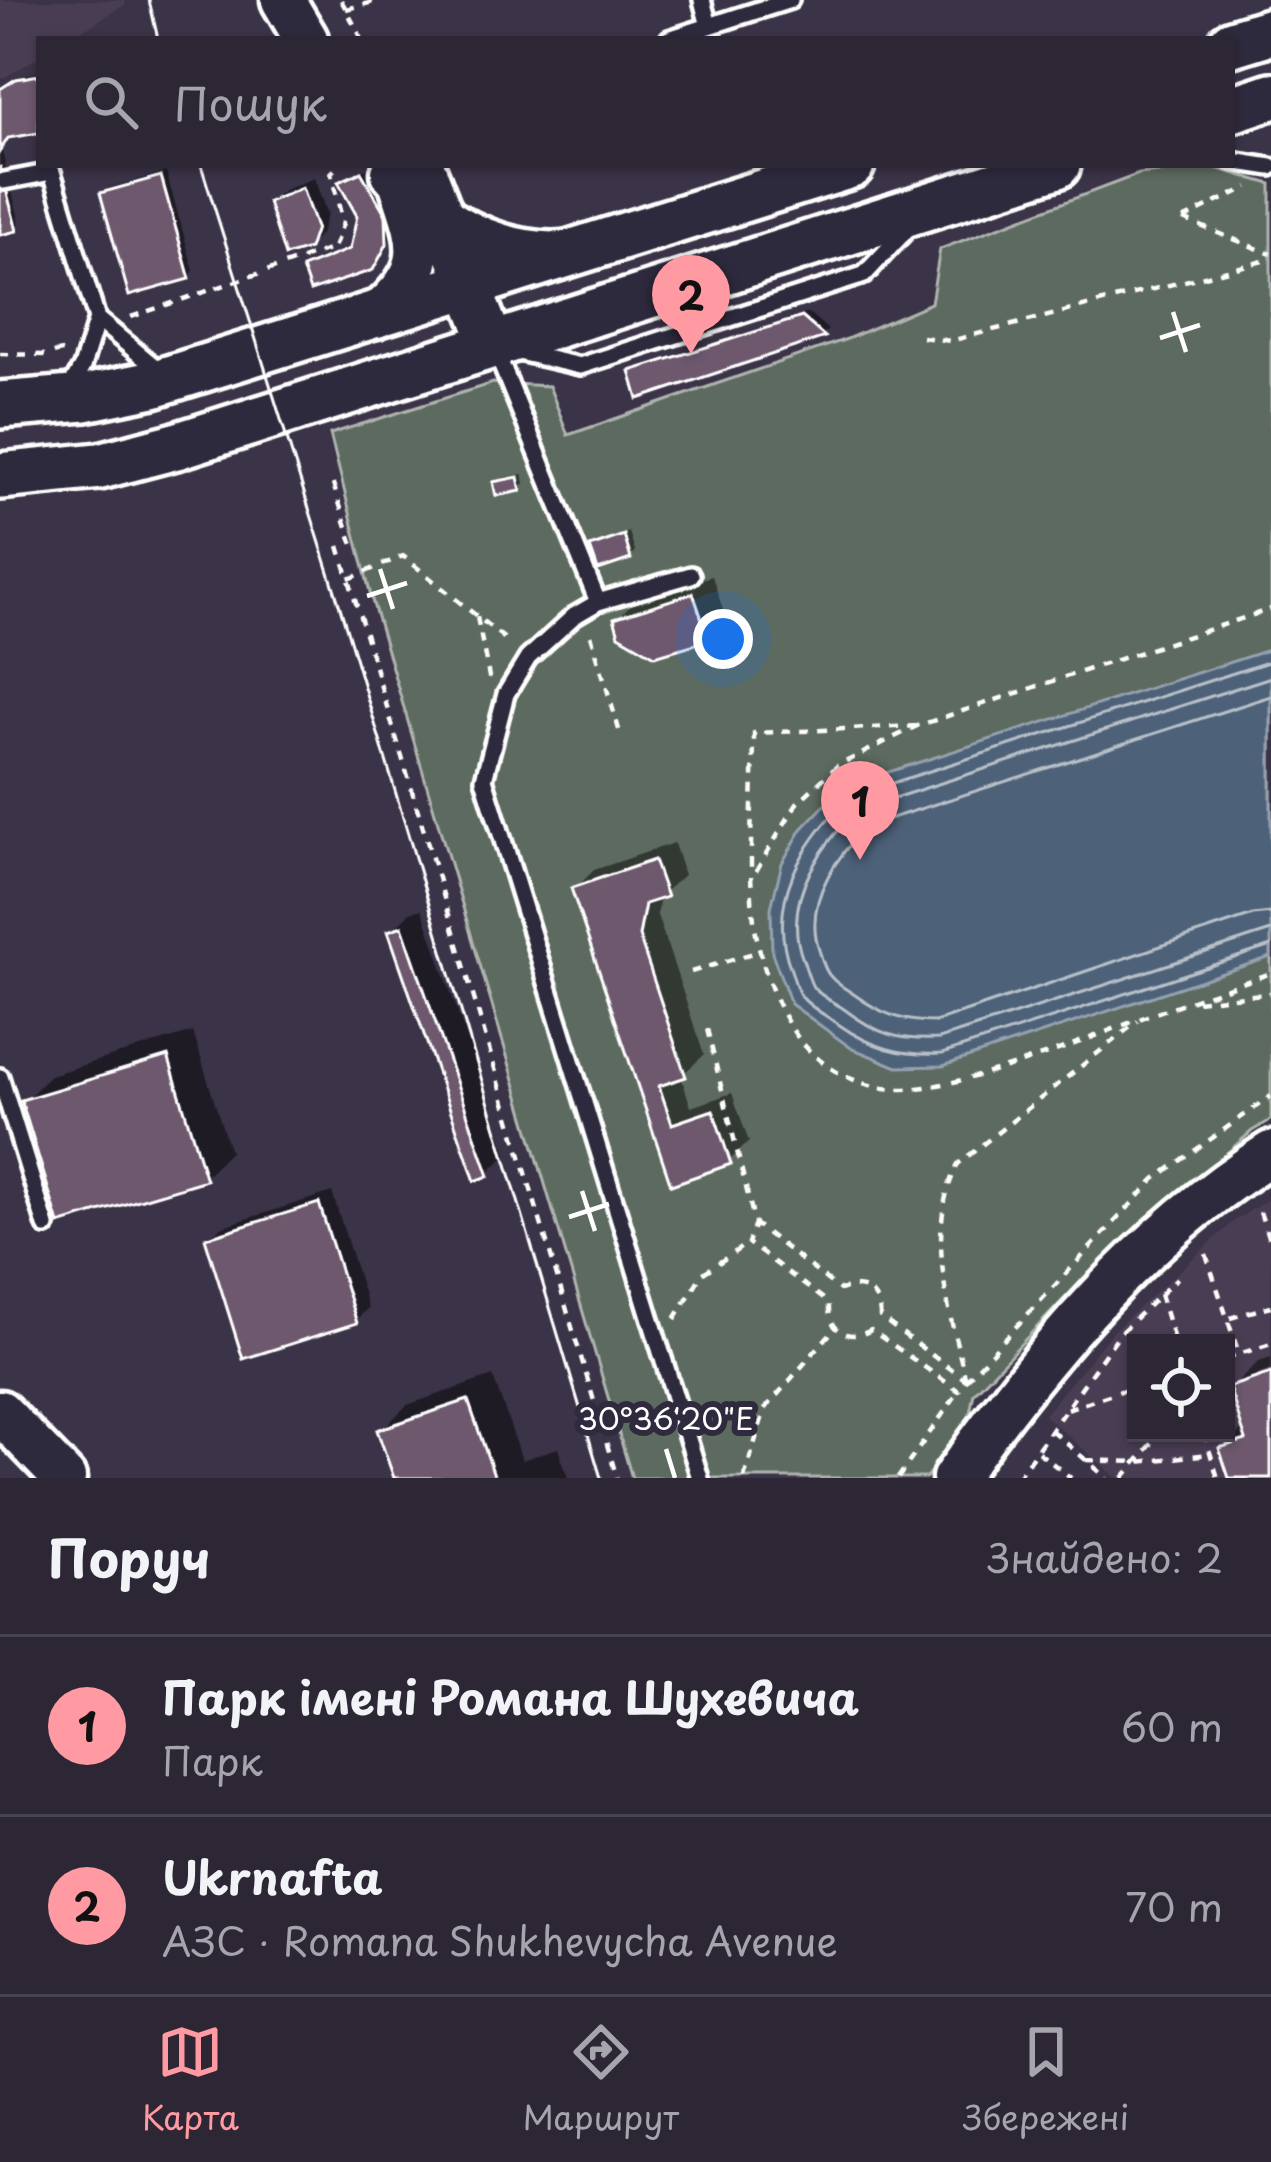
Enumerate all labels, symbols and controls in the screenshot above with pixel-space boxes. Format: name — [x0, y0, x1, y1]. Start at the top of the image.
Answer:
search box — [36, 36, 1235, 168]
text: Пошук — [174, 68, 327, 136]
icon: search — [78, 69, 144, 135]
pin: 2 — [652, 255, 730, 354]
your location — [693, 609, 753, 669]
pin: 1 — [821, 761, 899, 860]
map controls — [1127, 1334, 1235, 1442]
button: locate — [1127, 1334, 1235, 1442]
text: 30°36'20"E — [578, 1395, 754, 1440]
text: Поруч — [48, 1518, 210, 1595]
text: Знайдено: 2 — [987, 1527, 1223, 1586]
text: Парк імені Романа Шухевича — [162, 1662, 859, 1730]
text: 1 — [78, 1696, 96, 1755]
text: 60 m — [1121, 1696, 1223, 1755]
text: Парк — [162, 1730, 263, 1789]
text: Ukrnafta — [162, 1842, 383, 1910]
text: 2 — [73, 1876, 101, 1935]
text: 70 m — [1125, 1876, 1223, 1935]
text: АЗС · Romana Shukhevycha Avenue — [162, 1910, 838, 1969]
tab: Карта — [142, 2019, 239, 2141]
tab: Маршрут — [523, 2019, 679, 2141]
tab: Збережені — [963, 2019, 1129, 2141]

